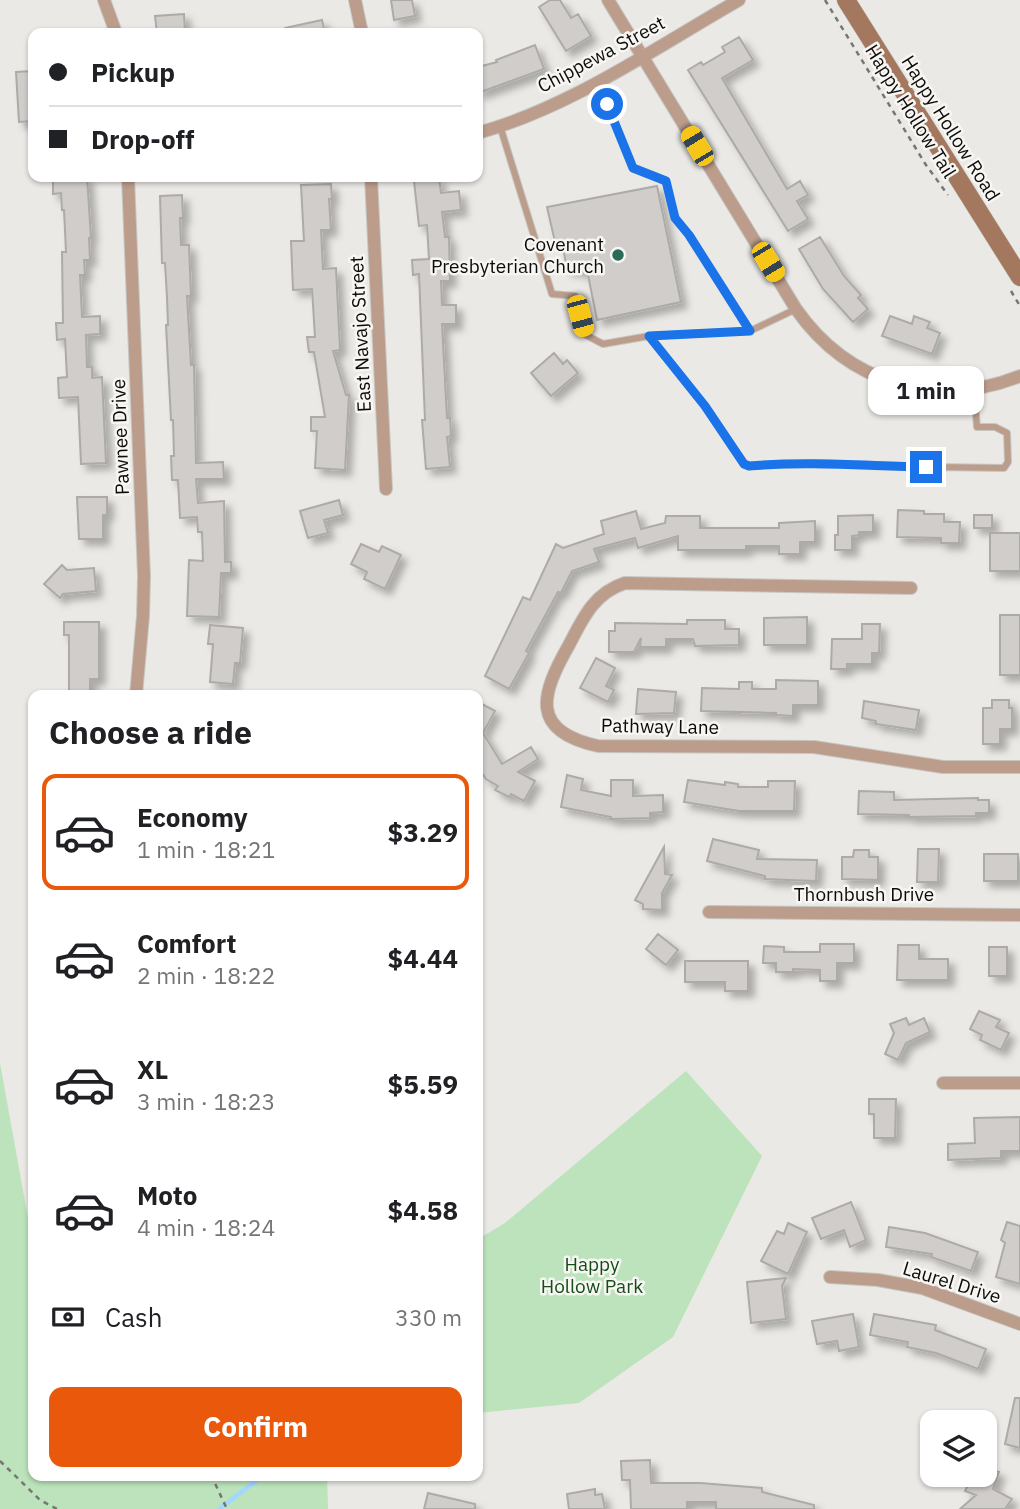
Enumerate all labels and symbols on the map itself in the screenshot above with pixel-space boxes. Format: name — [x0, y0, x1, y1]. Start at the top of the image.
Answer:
street label: Chippewa Street — [533, 10, 669, 98]
street label: Happy Hollow Tail — [860, 40, 962, 182]
street label: Happy Hollow Road — [897, 51, 1005, 205]
route start — [591, 88, 623, 120]
car — [678, 123, 717, 169]
place label: Covenant Presbyterian Church — [431, 232, 604, 278]
car — [749, 239, 788, 285]
marker: Covenant Presbyterian Church — [610, 247, 626, 263]
street label: East Navajo Street — [344, 255, 376, 413]
car — [565, 293, 596, 339]
callout: 1 min — [868, 365, 984, 414]
street label: Pawnee Drive — [106, 378, 134, 496]
route end — [910, 451, 942, 483]
street label: Pathway Lane — [601, 713, 719, 739]
street label: Thornbush Drive — [794, 882, 934, 906]
park label: Happy Hollow Park — [541, 1252, 643, 1298]
street label: Laurel Drive — [900, 1256, 1004, 1308]

